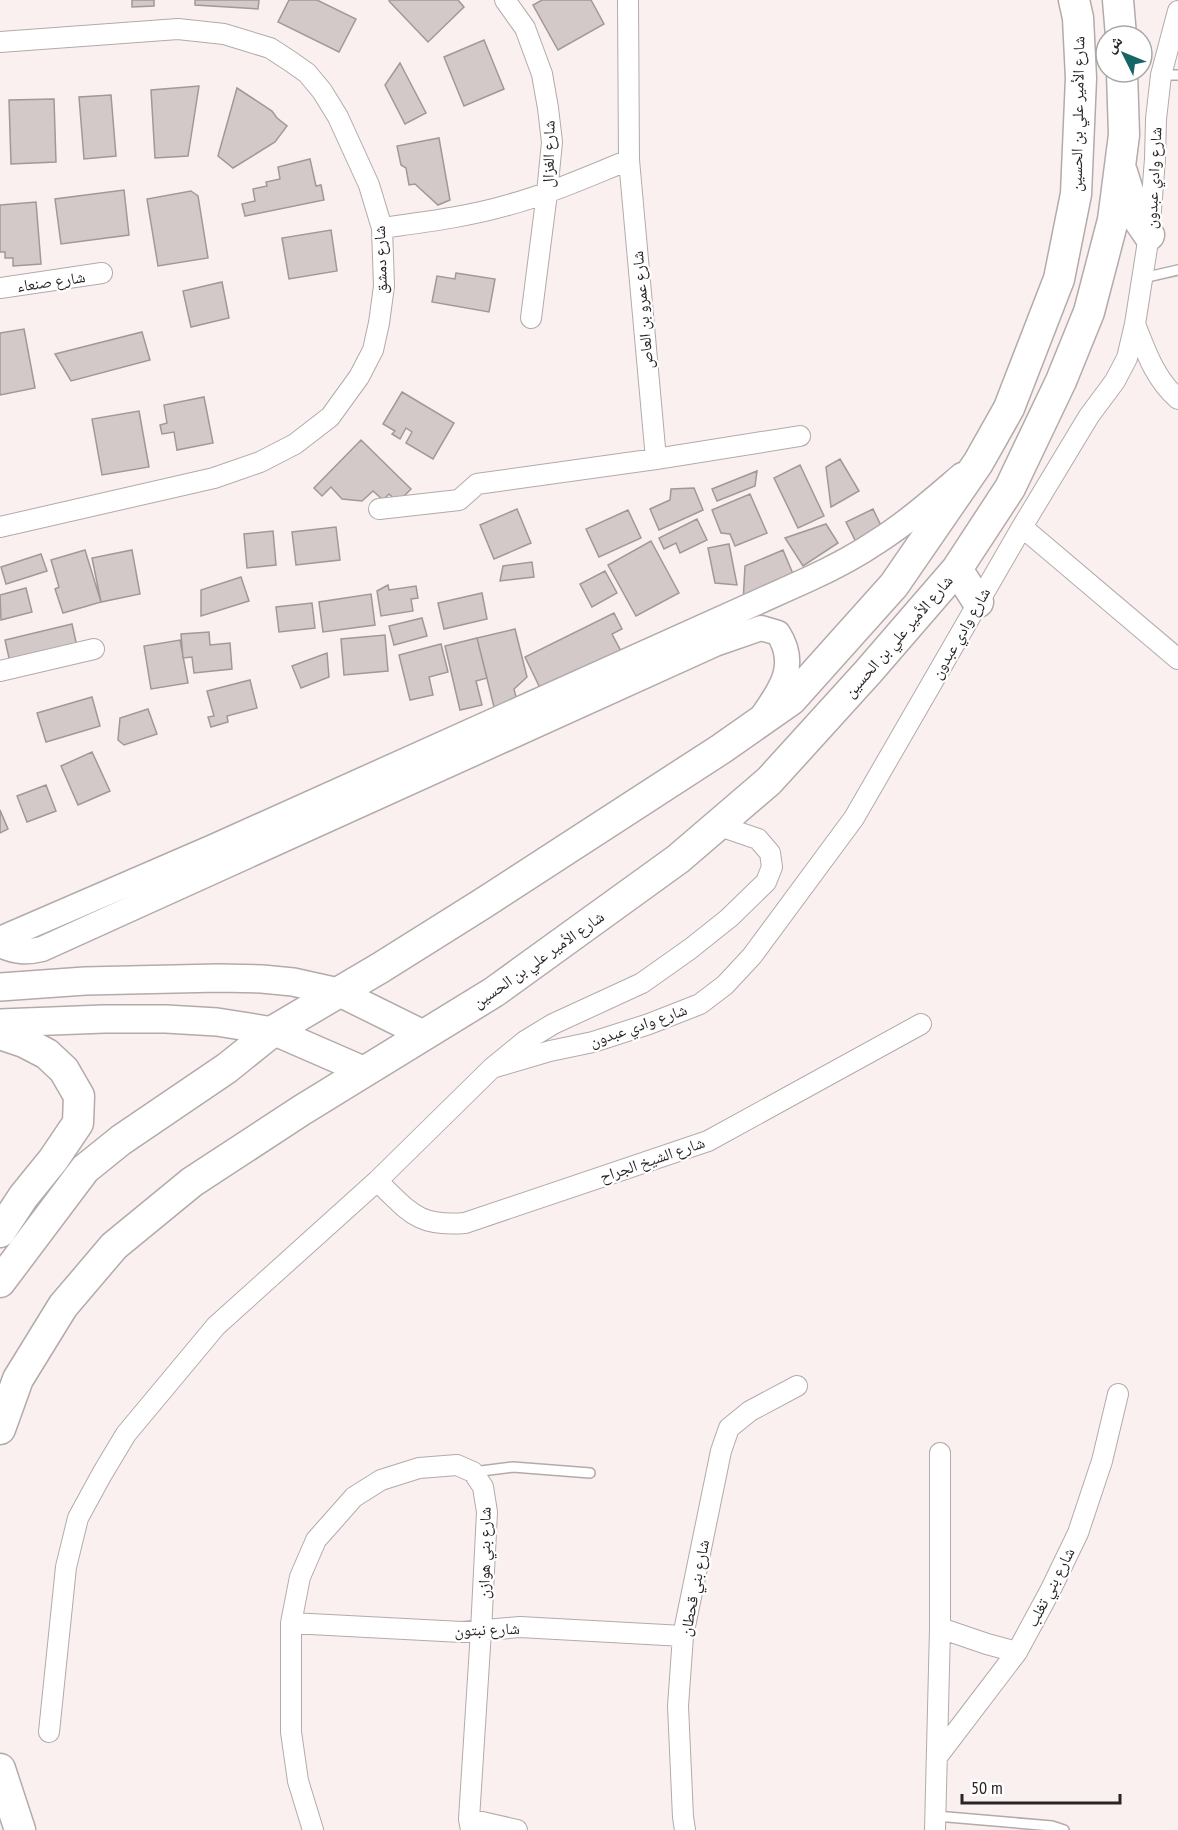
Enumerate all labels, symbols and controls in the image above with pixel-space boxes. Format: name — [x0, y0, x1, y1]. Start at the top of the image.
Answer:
north arrow — [1094, 24, 1154, 84]
text: ش — [1100, 31, 1126, 57]
street label: شارع الأمير علي بن الحسين — [1066, 36, 1091, 192]
street label: شارع الغزال — [537, 120, 560, 188]
street label: شارع وادي عبدون — [1140, 126, 1169, 230]
street label: شارع دمشق — [369, 225, 392, 295]
street label: شارع عمرو بن العاص — [627, 250, 658, 370]
street label: شارع صنعاء — [16, 266, 87, 297]
street label: شارع الأمير علي بن الحسين — [839, 571, 959, 703]
street label: شارع وادي عبدون — [926, 584, 997, 684]
street label: شارع الأمير علي بن الحسين — [468, 906, 609, 1014]
street label: شارع وادي عبدون — [586, 999, 691, 1054]
street label: شارع الشيخ الجراح — [597, 1132, 707, 1187]
street label: شارع بني هوازن — [473, 1507, 498, 1599]
street label: شارع بني قحطان — [675, 1538, 716, 1639]
street label: شارع بني تغلب — [1021, 1544, 1081, 1631]
street label: شارع نبتون — [454, 1618, 520, 1641]
scale bar — [962, 1767, 1120, 1805]
text: 50 m — [971, 1776, 1003, 1799]

